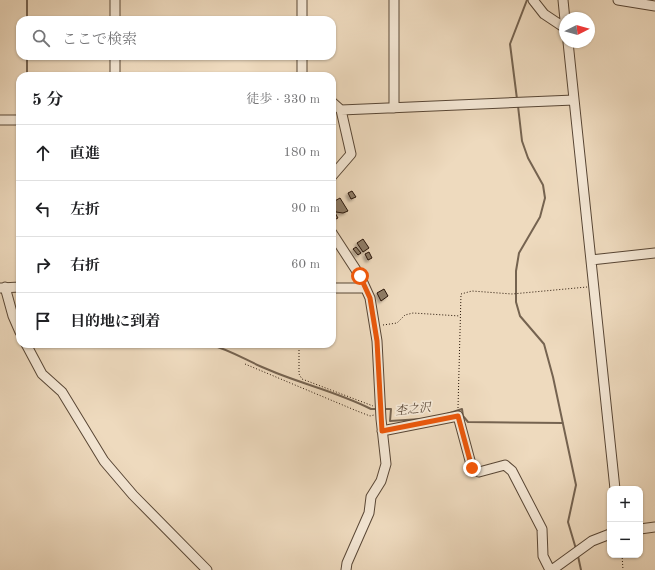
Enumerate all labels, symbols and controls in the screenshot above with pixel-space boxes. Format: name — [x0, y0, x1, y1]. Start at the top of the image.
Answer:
north arrow — [559, 12, 595, 48]
search box — [16, 16, 336, 60]
icon: search — [30, 27, 52, 49]
text: ここで検索 — [62, 33, 137, 48]
text: 5 分 — [32, 92, 64, 109]
text: 徒歩 · 330 m — [246, 93, 320, 106]
icon: ahead — [32, 142, 54, 164]
text: 180 m — [283, 146, 320, 159]
text: 直進 — [70, 147, 100, 162]
icon: left — [32, 198, 54, 220]
text: 90 m — [291, 202, 320, 215]
text: 左折 — [70, 203, 100, 218]
icon: right — [32, 254, 54, 276]
text: 60 m — [291, 258, 320, 271]
text: 右折 — [70, 259, 100, 274]
route start — [351, 267, 369, 285]
icon: arrive — [32, 310, 54, 332]
text: 目的地に到着 — [70, 315, 160, 330]
water label: 杢之沢 — [394, 400, 434, 418]
route end — [463, 459, 481, 477]
map controls — [607, 486, 643, 558]
button: + — [607, 486, 643, 522]
button: − — [607, 522, 643, 558]

